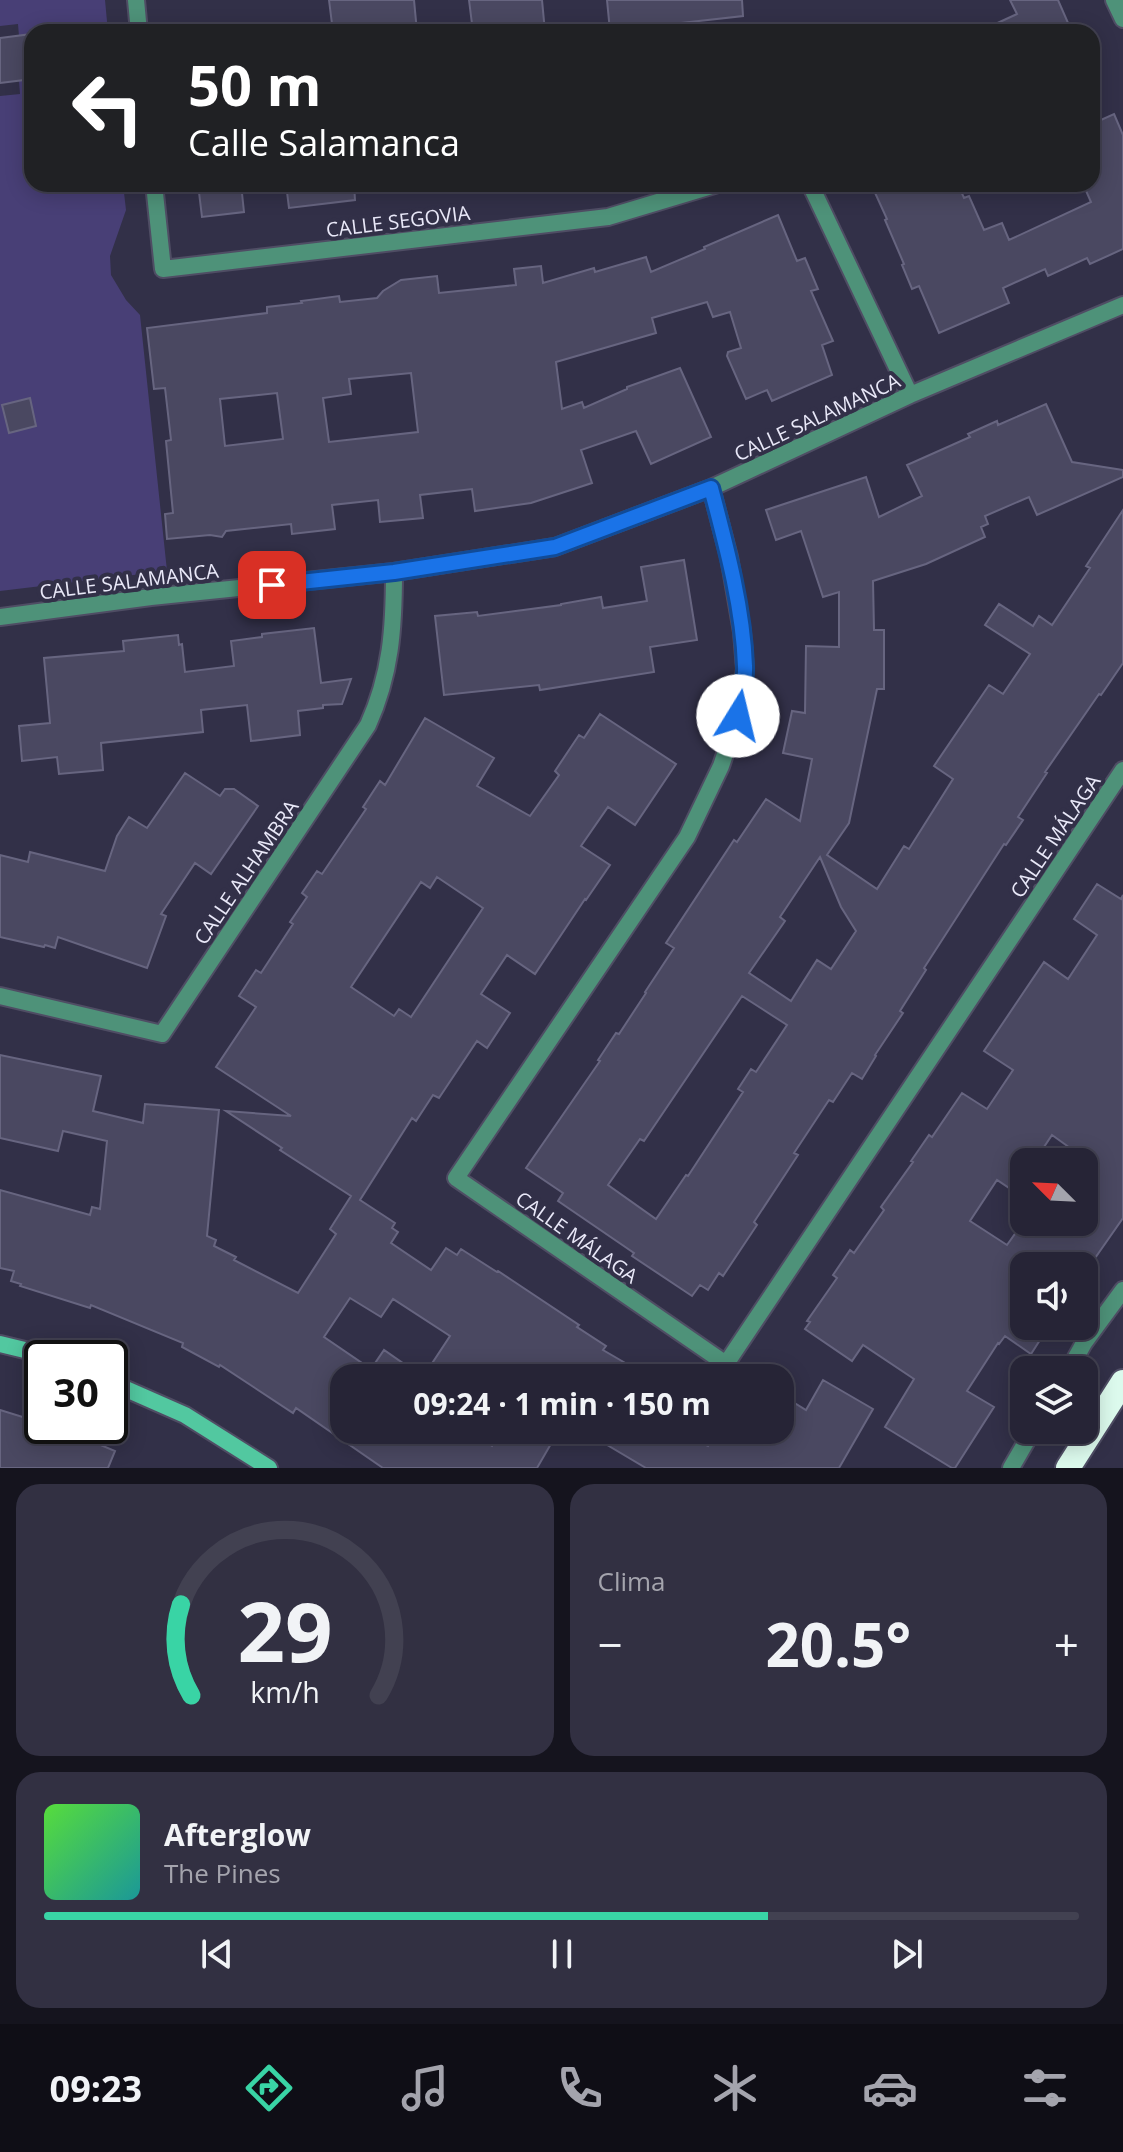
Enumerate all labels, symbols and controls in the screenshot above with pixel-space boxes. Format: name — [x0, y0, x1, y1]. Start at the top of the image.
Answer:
text: 50 m — [188, 46, 322, 122]
icon: left — [56, 56, 160, 160]
text: Calle Salamanca — [188, 118, 460, 167]
street label: CALLE SEGOVIA — [325, 199, 472, 243]
street label: CALLE SALAMANCA — [730, 367, 905, 467]
pin — [238, 551, 306, 619]
street label: CALLE SALAMANCA — [38, 557, 220, 605]
icon: arrive — [250, 563, 294, 607]
position arrow — [696, 674, 780, 758]
street label: CALLE MÁLAGA — [1004, 769, 1106, 903]
street label: CALLE ALHAMBRA — [188, 794, 305, 950]
north arrow — [1010, 1148, 1098, 1236]
map controls — [1010, 1148, 1098, 1444]
street label: CALLE MÁLAGA — [511, 1185, 644, 1289]
button: sound — [1010, 1252, 1098, 1340]
speed limit sign: 30 — [24, 1340, 128, 1444]
button: layers — [1010, 1356, 1098, 1444]
text: 09:24 · 1 min · 150 m — [413, 1383, 711, 1424]
text: Clima — [598, 1563, 666, 1599]
text: 29 — [237, 1573, 332, 1686]
text: 20.5° — [765, 1603, 911, 1685]
text: − — [598, 1614, 623, 1674]
text: + — [1054, 1614, 1079, 1674]
text: km/h — [250, 1672, 319, 1711]
text: Afterglow — [164, 1814, 311, 1855]
text: The Pines — [164, 1855, 281, 1891]
icon: previous — [195, 1932, 239, 1976]
icon: pause — [540, 1932, 584, 1976]
icon: next — [885, 1932, 929, 1976]
icon: directions — [241, 2060, 297, 2116]
icon: music — [397, 2060, 453, 2116]
icon: phone — [552, 2060, 608, 2116]
icon: climate — [707, 2060, 763, 2116]
icon: car — [862, 2060, 918, 2116]
icon: filters — [1017, 2060, 1073, 2116]
text: 09:23 — [50, 2064, 142, 2113]

